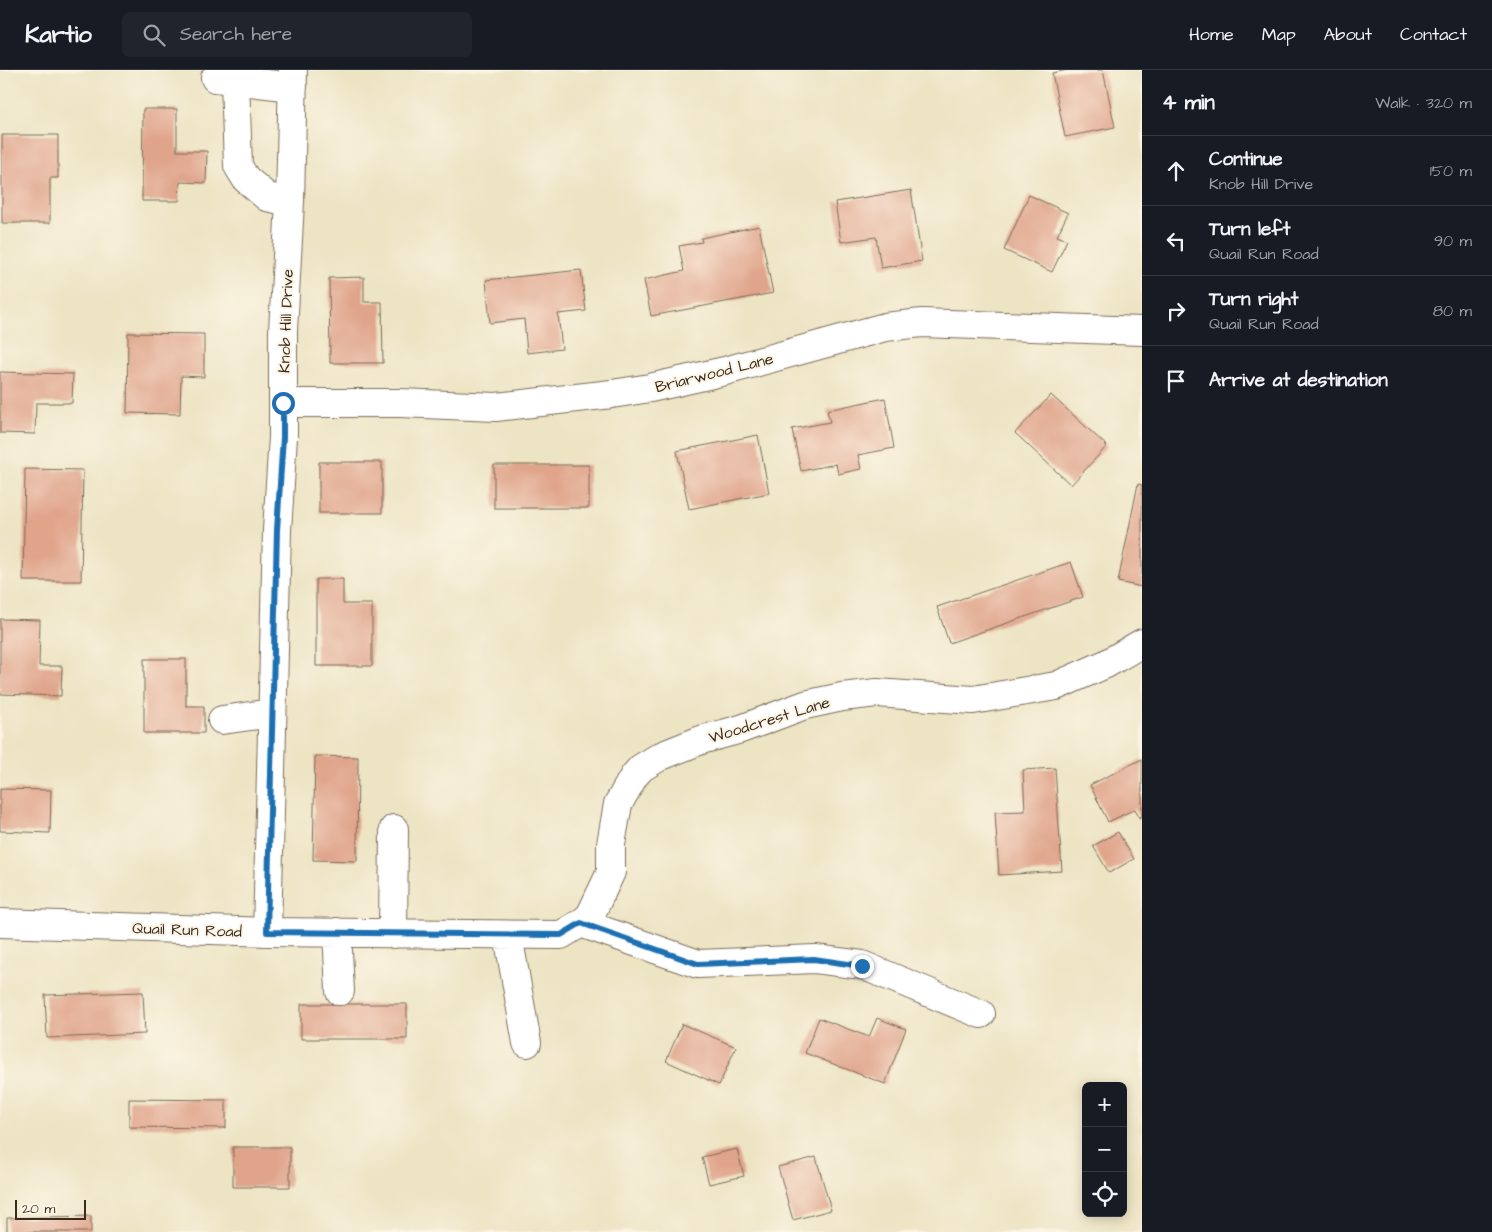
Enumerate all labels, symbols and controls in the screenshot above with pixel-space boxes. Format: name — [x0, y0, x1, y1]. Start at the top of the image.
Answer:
search box — [122, 12, 472, 57]
text: Kartio — [25, 18, 92, 52]
icon: search — [140, 21, 168, 49]
text: Search here — [180, 21, 292, 48]
text: Home — [1189, 22, 1234, 47]
text: Map — [1262, 22, 1296, 47]
text: About — [1324, 22, 1372, 47]
text: Contact — [1400, 22, 1467, 47]
text: 4 min — [1162, 88, 1215, 117]
text: Walk · 320 m — [1375, 92, 1472, 114]
text: Continue — [1209, 146, 1283, 173]
icon: ahead — [1162, 157, 1190, 185]
text: 150 m — [1430, 160, 1472, 182]
text: Knob Hill Drive — [1209, 173, 1313, 195]
text: Turn left — [1209, 216, 1290, 243]
icon: left — [1162, 227, 1190, 255]
text: 90 m — [1434, 230, 1472, 252]
text: Quail Run Road — [1209, 243, 1319, 265]
street label: Knob Hill Drive — [273, 268, 299, 373]
text: Turn right — [1209, 286, 1298, 313]
icon: right — [1162, 297, 1190, 325]
text: 80 m — [1433, 300, 1472, 322]
text: Quail Run Road — [1209, 313, 1319, 335]
street label: Briarwood Lane — [653, 348, 776, 398]
icon: arrive — [1162, 367, 1190, 395]
text: Arrive at destination — [1209, 367, 1388, 394]
route start — [272, 392, 295, 415]
street label: Woodcrest Lane — [706, 691, 833, 749]
street label: Quail Run Road — [132, 917, 242, 943]
route end — [851, 955, 874, 978]
map controls — [1082, 1082, 1127, 1217]
button: + — [1082, 1082, 1127, 1127]
button: − — [1082, 1127, 1127, 1172]
button: locate — [1082, 1172, 1127, 1217]
scale bar — [15, 1197, 86, 1220]
text: 20 m — [22, 1199, 55, 1219]

